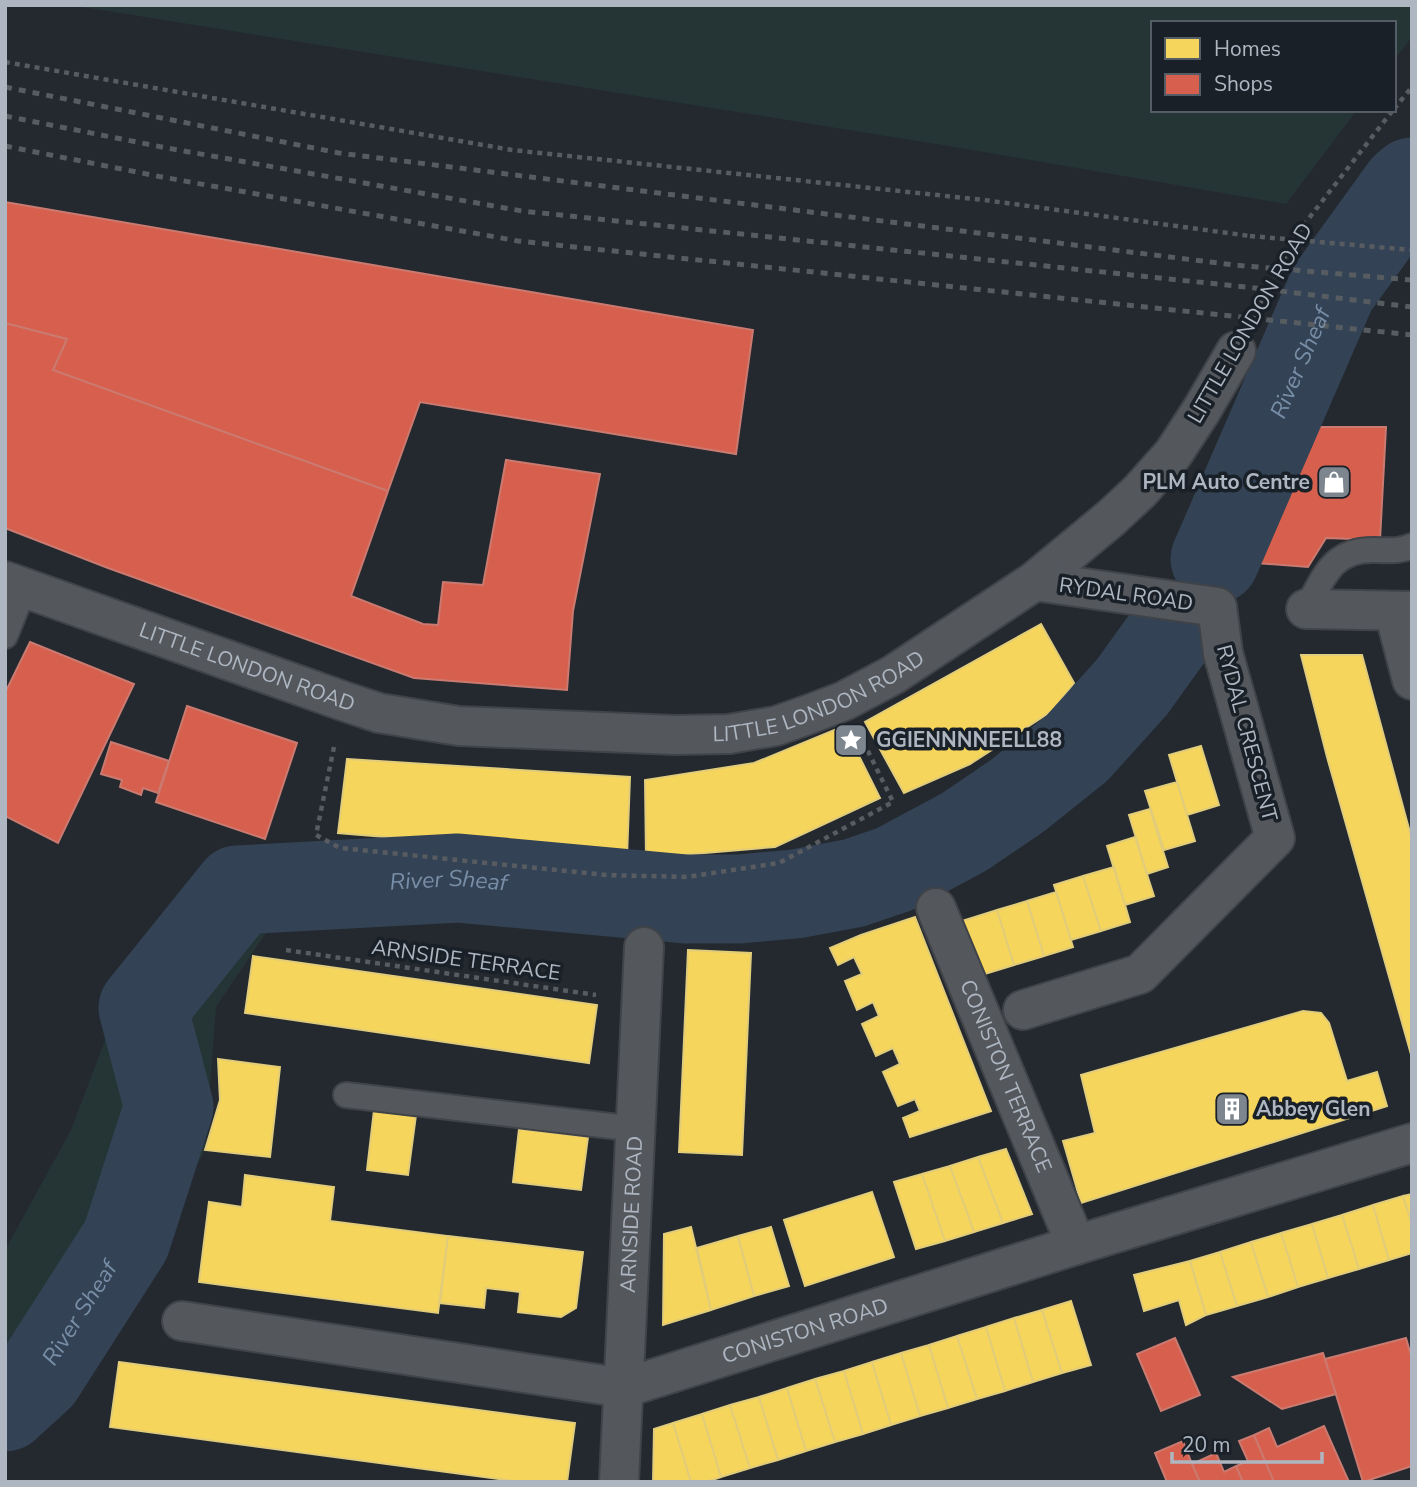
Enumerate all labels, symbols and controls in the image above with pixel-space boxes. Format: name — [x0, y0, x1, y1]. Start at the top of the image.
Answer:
legend — [1151, 21, 1396, 112]
text: Homes — [1214, 35, 1281, 63]
text: Shops — [1214, 70, 1273, 98]
street label: LITTLE LONDON ROAD — [1181, 218, 1319, 428]
water label: River Sheaf — [1263, 300, 1339, 423]
shop icon: PLM Auto Centre — [1315, 463, 1353, 501]
place label: PLM Auto Centre — [1142, 468, 1310, 496]
street label: RYDAL ROAD — [1057, 571, 1195, 617]
street label: LITTLE LONDON ROAD — [136, 616, 359, 718]
street label: RYDAL CRESCENT — [1210, 642, 1284, 825]
street label: LITTLE LONDON ROAD — [712, 644, 930, 748]
place icon: GGIENNNNEELL88 — [832, 721, 870, 759]
place label: GGIENNNNEELL88 — [876, 726, 1062, 754]
water label: River Sheaf — [389, 863, 511, 899]
street label: ARNSIDE TERRACE — [370, 933, 562, 987]
street label: CONISTON TERRACE — [953, 975, 1058, 1177]
building icon: Abbey Glen — [1213, 1090, 1251, 1128]
place label: Abbey Glen — [1256, 1095, 1370, 1123]
street label: ARNSIDE ROAD — [614, 1135, 649, 1293]
water label: River Sheaf — [35, 1253, 126, 1371]
street label: CONISTON ROAD — [718, 1291, 892, 1370]
scale bar — [1172, 1420, 1322, 1464]
text: 20 m — [1182, 1431, 1231, 1459]

